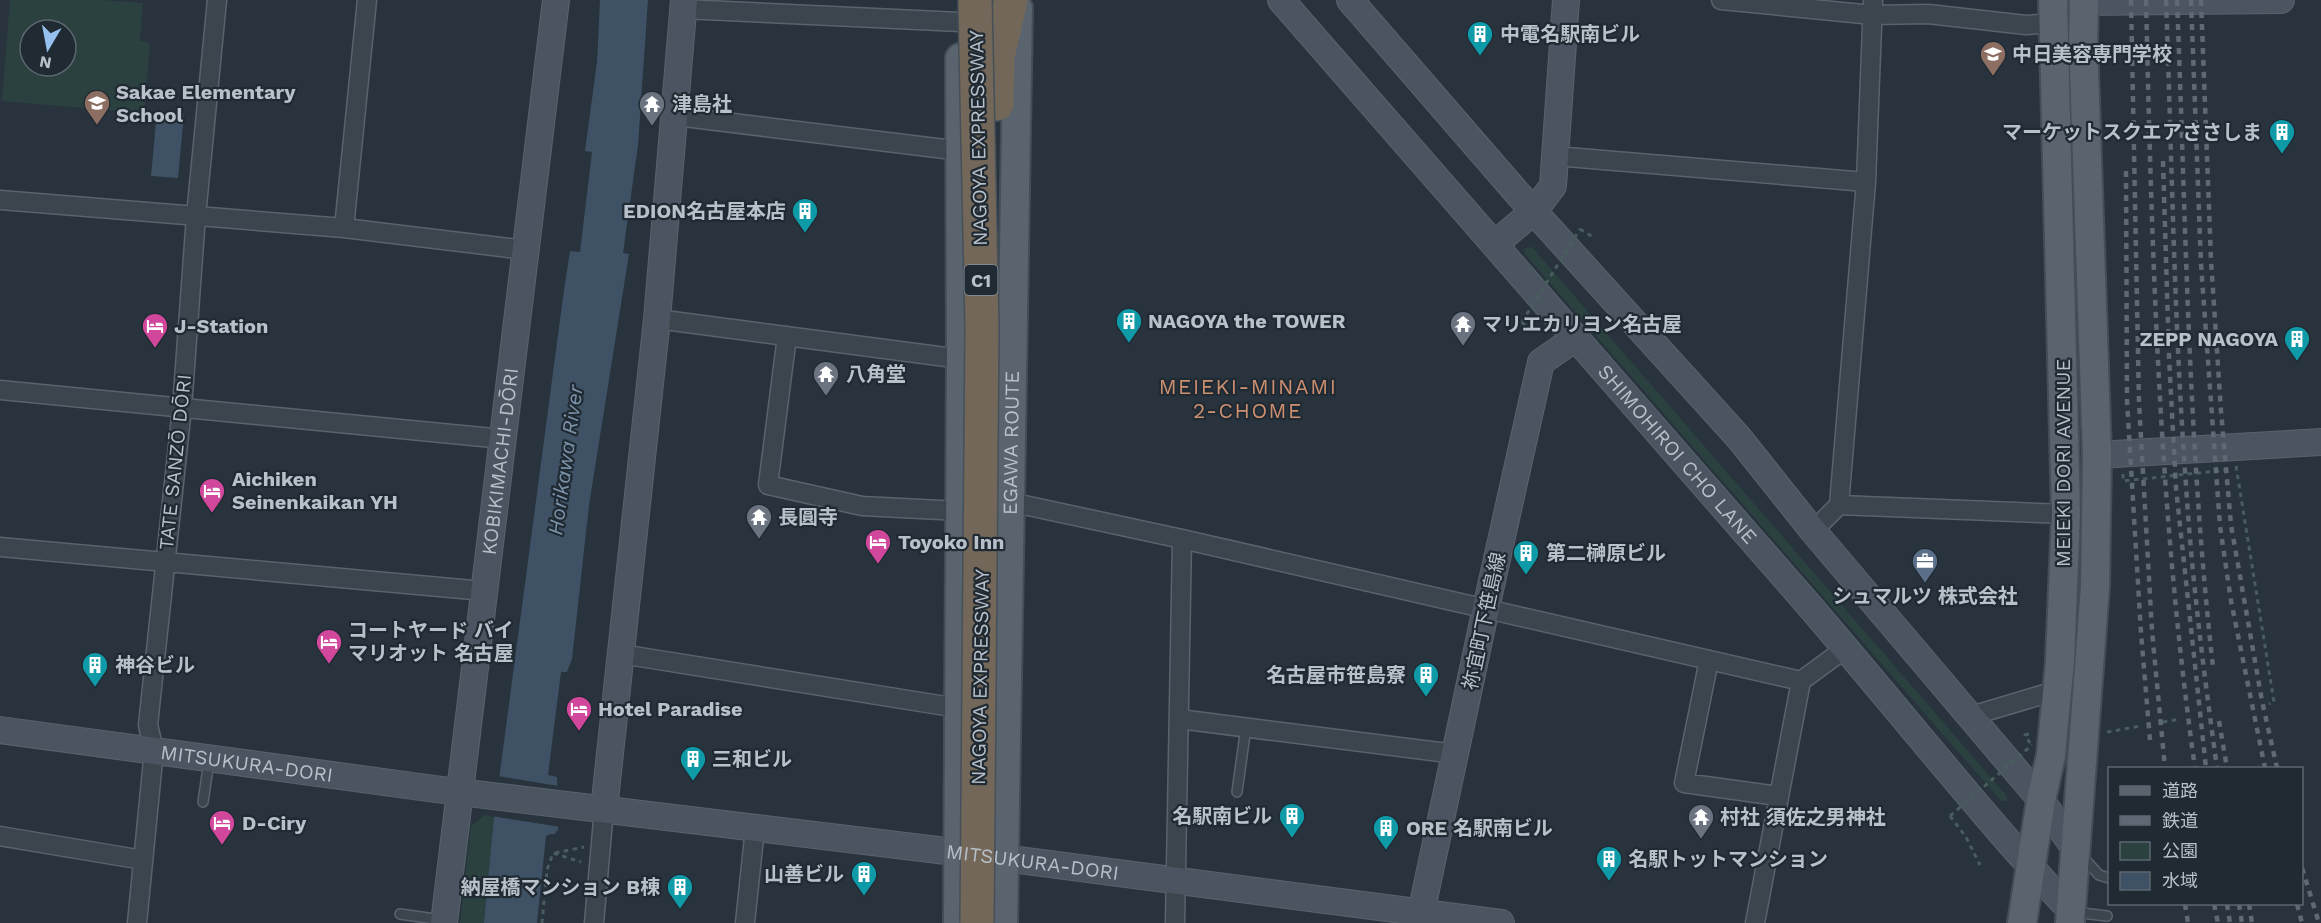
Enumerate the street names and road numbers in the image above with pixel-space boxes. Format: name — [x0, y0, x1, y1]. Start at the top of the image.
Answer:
street label: NAGOYA EXPRESSWAY — [964, 29, 992, 246]
road number: C1 — [964, 265, 998, 295]
street label: MEIEKI DORI AVENUE — [2051, 359, 2075, 567]
street label: SHIMOHIROI CHO LANE — [1593, 360, 1762, 549]
street label: KOBIKIMACHI-DŌRI — [477, 366, 523, 556]
street label: EGAWA ROUTE — [998, 371, 1024, 515]
street label: TATE SANZŌ DŌRI — [154, 373, 196, 551]
street label: 祢宜町下笹島線 — [1458, 550, 1510, 692]
street label: NAGOYA EXPRESSWAY — [966, 568, 994, 785]
street label: MITSUKURA-DORI — [159, 740, 334, 787]
street label: MITSUKURA-DORI — [945, 839, 1120, 885]

